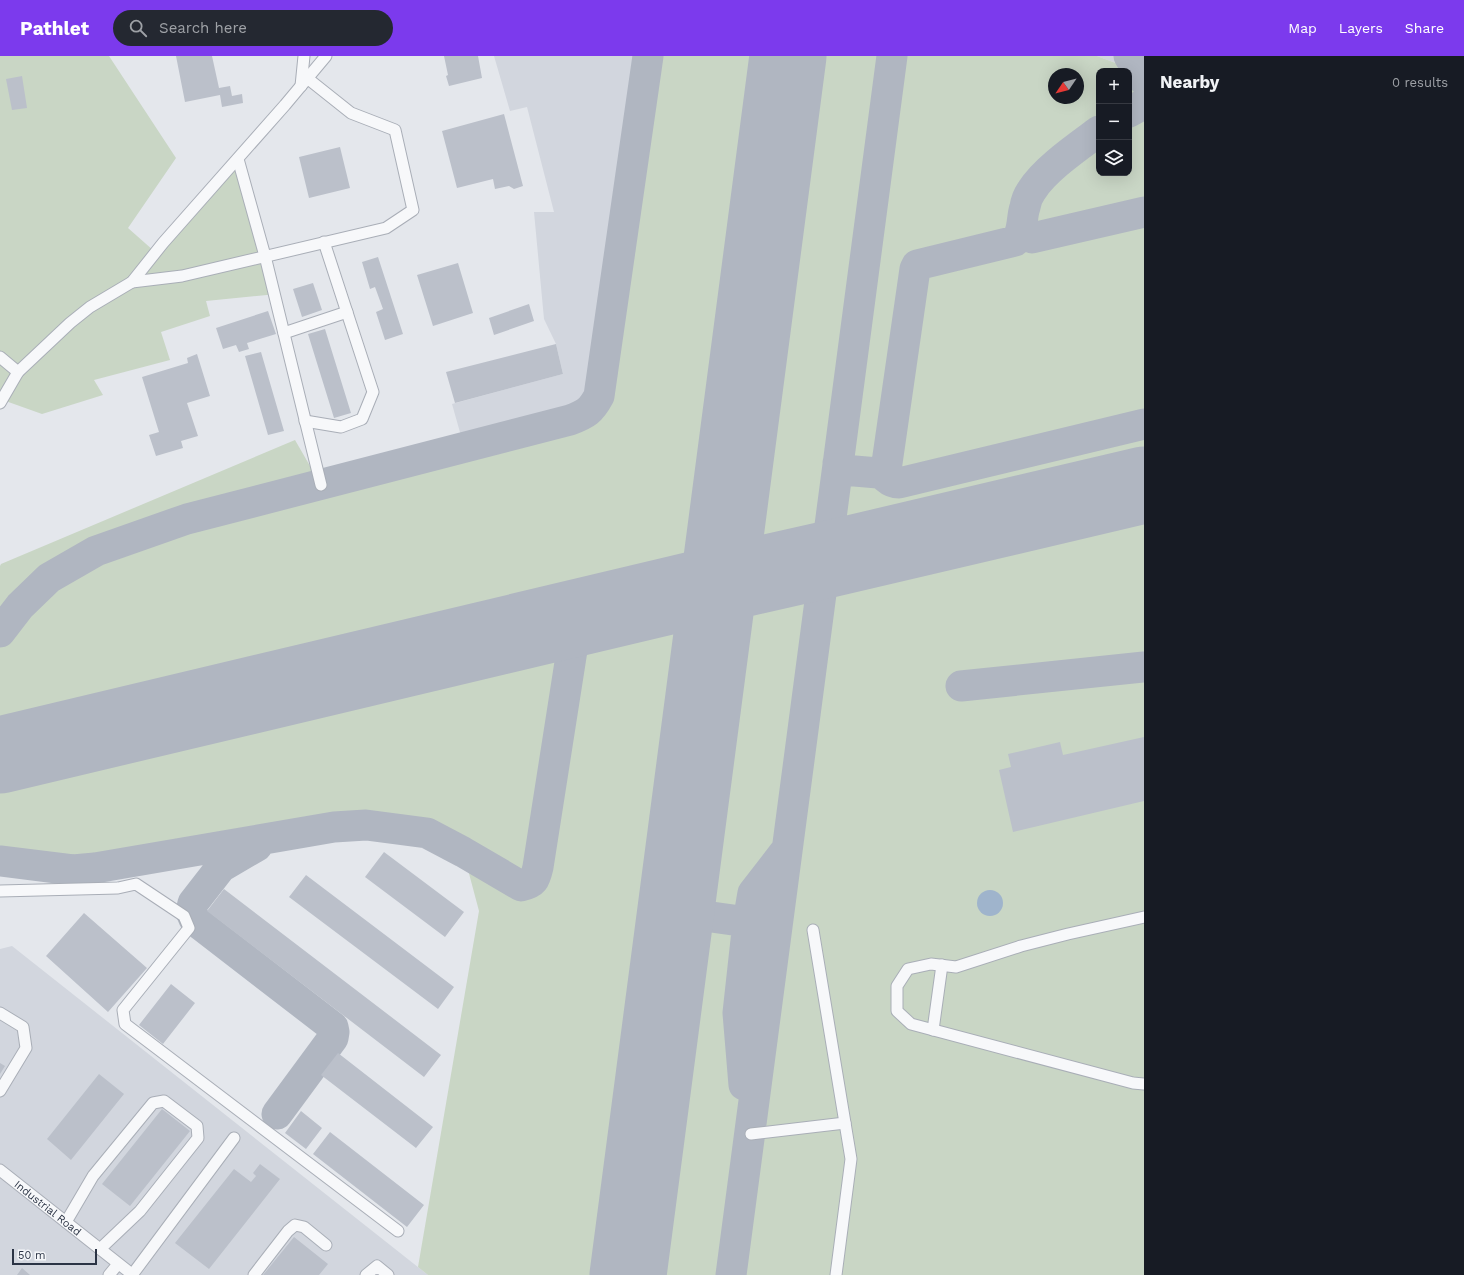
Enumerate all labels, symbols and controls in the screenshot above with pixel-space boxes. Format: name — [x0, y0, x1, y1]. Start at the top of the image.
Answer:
search box — [113, 10, 393, 46]
text: Pathlet — [20, 17, 89, 40]
icon: search — [127, 17, 149, 39]
text: Search here — [159, 19, 247, 37]
text: Map — [1288, 20, 1317, 36]
text: Layers — [1339, 20, 1383, 36]
text: Share — [1405, 20, 1444, 36]
north arrow — [1048, 68, 1084, 104]
map controls — [1096, 68, 1132, 176]
button: + — [1096, 68, 1132, 104]
text: Nearby — [1160, 72, 1219, 92]
text: 0 results — [1392, 75, 1448, 90]
button: − — [1096, 104, 1132, 140]
button: layers — [1096, 140, 1132, 176]
street label: Industrial Road — [12, 1177, 84, 1238]
scale bar — [12, 1247, 97, 1266]
text: 50 m — [18, 1249, 45, 1262]

